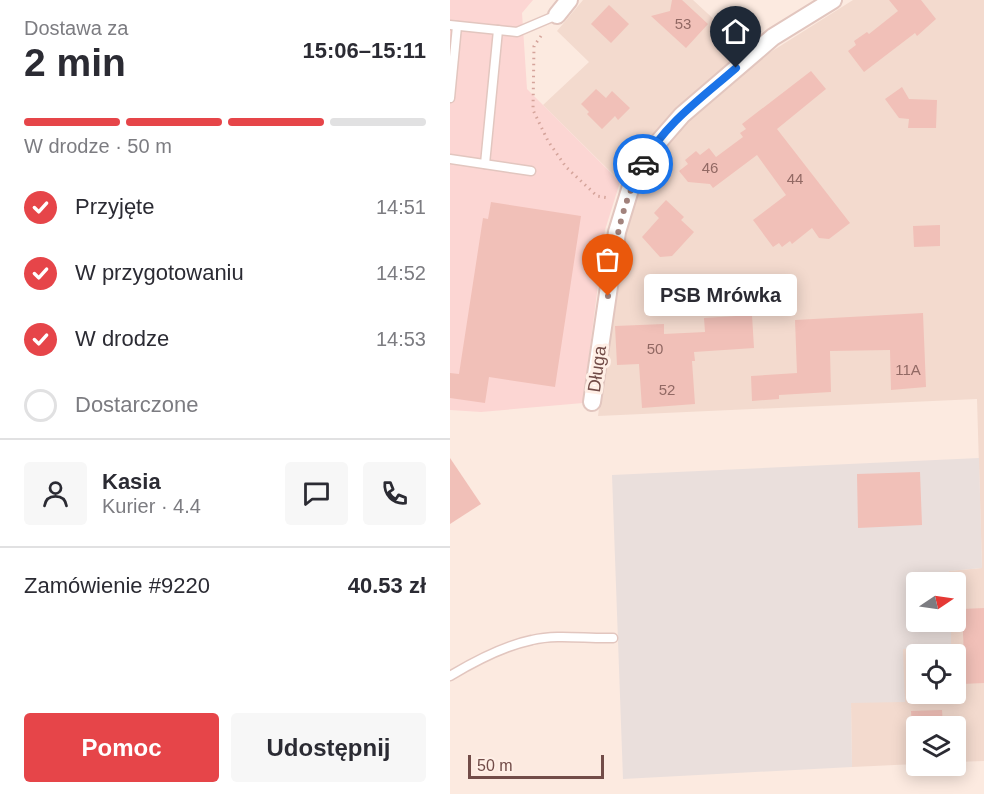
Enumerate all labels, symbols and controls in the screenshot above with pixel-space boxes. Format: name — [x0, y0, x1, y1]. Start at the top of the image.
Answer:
pin — [710, 6, 761, 68]
house number: 53 — [675, 15, 691, 32]
icon: home — [719, 15, 752, 48]
text: Dostawa za — [24, 17, 129, 39]
text: 15:06–15:11 — [302, 38, 426, 63]
text: 2 min — [24, 41, 126, 84]
courier — [613, 134, 673, 194]
text: W drodze · 50 m — [24, 135, 172, 157]
icon: car — [627, 148, 660, 181]
house number: 46 — [702, 159, 718, 176]
house number: 44 — [787, 170, 803, 187]
icon: check — [24, 191, 57, 224]
text: Przyjęte — [75, 194, 154, 219]
text: 14:51 — [376, 196, 426, 218]
pin — [582, 234, 633, 296]
icon: bag — [591, 243, 624, 276]
icon: check — [24, 257, 57, 290]
text: W przygotowaniu — [75, 260, 244, 285]
text: 14:52 — [376, 262, 426, 284]
callout: PSB Mrówka — [644, 275, 797, 317]
text: PSB Mrówka — [660, 284, 781, 306]
icon: check — [24, 323, 57, 356]
text: W drodze — [75, 326, 169, 351]
text: 14:53 — [376, 328, 426, 350]
house number: 50 — [647, 340, 663, 357]
street label: Długa — [584, 343, 610, 394]
house number: 11A — [895, 361, 921, 378]
house number: 52 — [659, 381, 675, 398]
text: Dostarczone — [75, 392, 199, 417]
button: person — [24, 462, 87, 525]
button: chat — [285, 462, 348, 525]
button: phone — [363, 462, 426, 525]
text: Kasia — [102, 469, 161, 494]
text: Kurier · 4.4 — [102, 495, 201, 517]
north arrow — [906, 572, 966, 632]
map controls — [906, 572, 966, 776]
text: Zamówienie #9220 — [24, 573, 210, 598]
text: 40.53 zł — [348, 573, 426, 598]
button: locate — [906, 644, 966, 704]
button: Pomoc — [24, 713, 219, 782]
button: Udostępnij — [231, 713, 426, 782]
button: layers — [906, 716, 966, 776]
scale bar — [468, 752, 604, 780]
text: 50 m — [477, 757, 513, 774]

